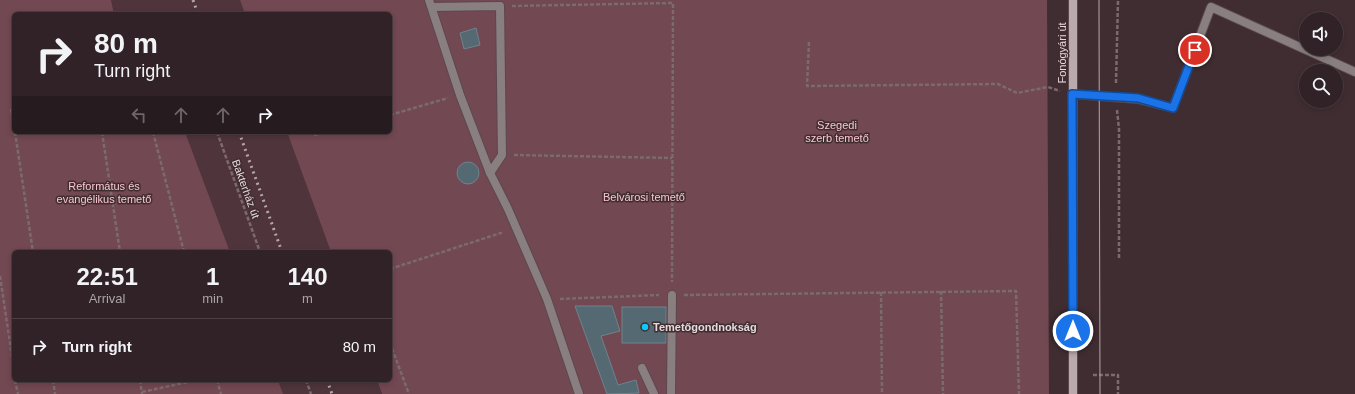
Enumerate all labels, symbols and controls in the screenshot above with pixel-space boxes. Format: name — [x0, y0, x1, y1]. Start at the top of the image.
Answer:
map controls — [1299, 12, 1343, 108]
button: sound — [1299, 12, 1343, 56]
street label: Fonógyári út — [1056, 22, 1068, 84]
icon: right — [28, 28, 80, 80]
text: 80 m — [94, 28, 158, 59]
pin — [1178, 33, 1212, 67]
icon: arrive — [1184, 39, 1206, 61]
text: Turn right — [94, 61, 170, 81]
button: search — [1299, 64, 1343, 108]
icon: left — [128, 104, 150, 126]
icon: ahead — [170, 104, 192, 126]
icon: ahead — [212, 104, 234, 126]
icon: right — [254, 104, 276, 126]
park label: Szegedi szerb temető — [805, 119, 869, 144]
street label: Bakterház út — [230, 158, 262, 220]
park label: Református és evangélikus temető — [57, 180, 151, 205]
park label: Belvárosi temető — [603, 191, 685, 203]
text: 22:51 — [76, 263, 138, 290]
text: 1 — [206, 263, 219, 290]
text: 140 — [288, 263, 328, 290]
text: Arrival — [89, 291, 126, 306]
text: min — [202, 291, 223, 306]
text: m — [302, 291, 313, 306]
position arrow — [1052, 310, 1094, 352]
place label: Temetőgondnokság — [653, 321, 757, 333]
marker: Temetőgondnokság — [640, 322, 650, 332]
icon: right — [28, 336, 50, 358]
text: Turn right — [62, 338, 132, 355]
text: 80 m — [343, 338, 376, 355]

